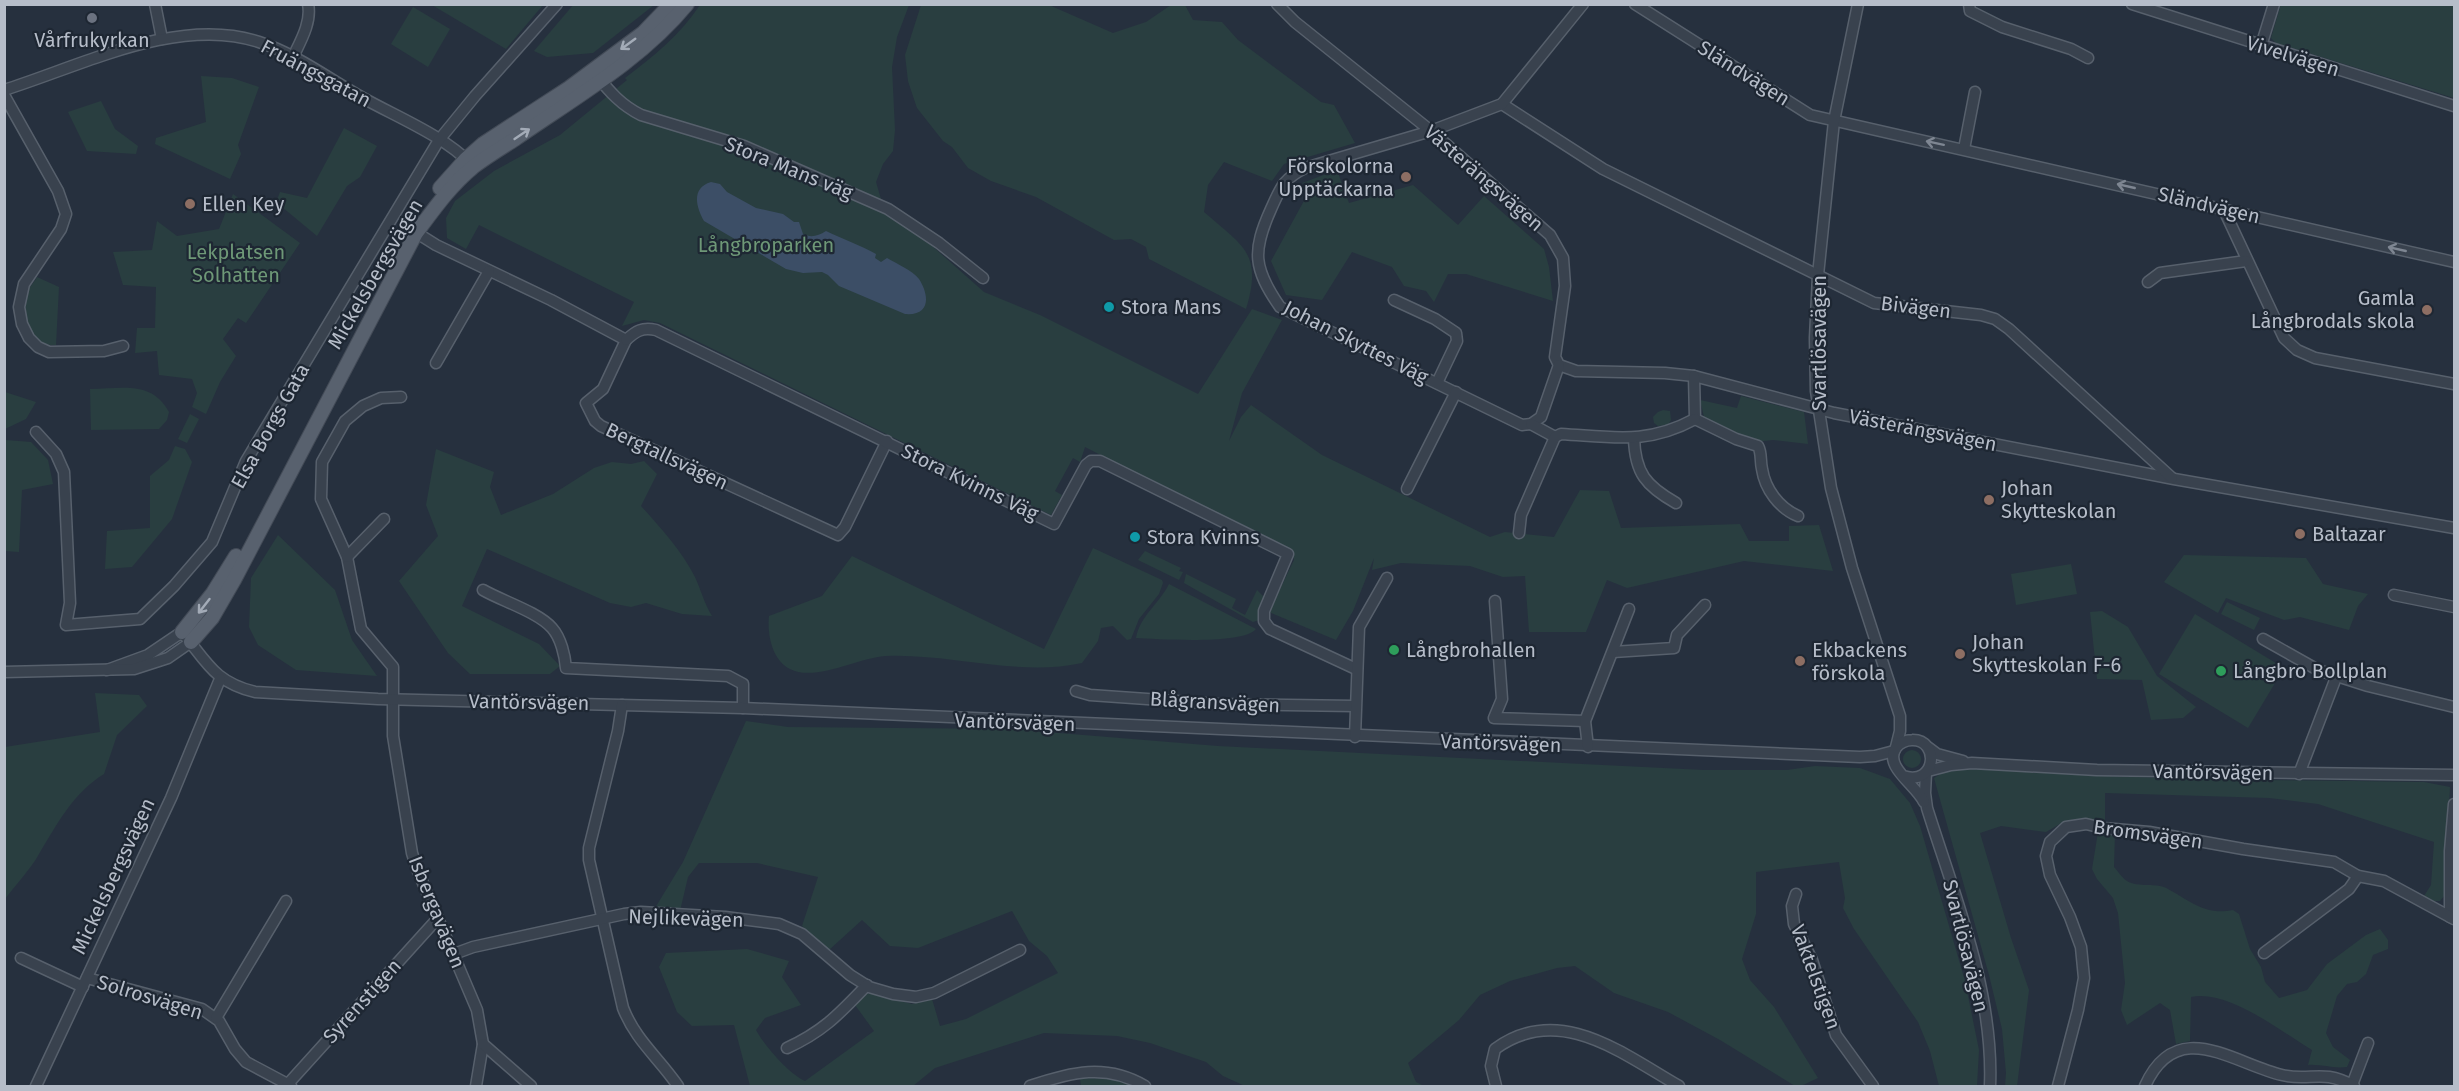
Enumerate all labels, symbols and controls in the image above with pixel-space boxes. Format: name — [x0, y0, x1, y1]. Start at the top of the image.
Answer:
marker: Vårfrukyrkan — [85, 11, 99, 25]
place label: Vårfrukyrkan — [34, 28, 150, 52]
street label: Vivelvägen — [2244, 30, 2342, 82]
street label: Fruängsgatan — [257, 34, 375, 112]
street label: Sländvägen — [1693, 35, 1795, 111]
one-way arrow — [621, 38, 637, 50]
street label: Västerängsvägen — [1420, 120, 1548, 236]
one-way arrow — [513, 128, 530, 140]
street label: Stora Mans väg — [721, 131, 857, 205]
one-way arrow — [1926, 137, 1946, 148]
place label: Förskolorna Upptäckarna — [1278, 154, 1394, 201]
marker: Förskolorna Upptäckarna — [1399, 170, 1413, 184]
one-way arrow — [2116, 179, 2135, 191]
street label: Sländvägen — [2156, 182, 2262, 228]
place label: Ellen Key — [202, 192, 284, 216]
street label: Mickelsbergsvägen — [322, 195, 428, 353]
marker: Ellen Key — [183, 197, 197, 211]
park label: Långbroparken — [698, 233, 834, 257]
park label: Lekplatsen Solhatten — [187, 240, 285, 287]
one-way arrow — [2388, 242, 2407, 254]
street label: Svartlösavägen — [1807, 275, 1831, 411]
place label: Gamla Långbrodals skola — [2251, 286, 2415, 333]
street label: Bivägen — [1879, 291, 1953, 323]
place label: Stora Mans — [1121, 295, 1221, 319]
street label: Johan Skyttes Väg — [1280, 295, 1433, 389]
marker: Stora Mans — [1102, 300, 1116, 314]
marker: Gamla Långbrodals skola — [2420, 303, 2434, 317]
street label: Elsa Borgs Gata — [226, 359, 314, 493]
street label: Västerängsvägen — [1847, 404, 1999, 456]
street label: Bergtallsvägen — [602, 417, 732, 495]
street label: Stora Kvinns Väg — [898, 438, 1043, 526]
place label: Johan Skytteskolan — [2001, 476, 2116, 523]
marker: Johan Skytteskolan — [1982, 493, 1996, 507]
place label: Baltazar — [2312, 522, 2386, 546]
place label: Stora Kvinns — [1147, 525, 1260, 549]
marker: Baltazar — [2293, 527, 2307, 541]
marker: Stora Kvinns — [1128, 530, 1142, 544]
one-way arrow — [197, 598, 210, 614]
place label: Johan Skytteskolan F-6 — [1972, 630, 2121, 677]
place label: Långbrohallen — [1406, 638, 1536, 662]
place label: Ekbackens förskola — [1812, 638, 1907, 685]
marker: Långbrohallen — [1387, 643, 1401, 657]
marker: Johan Skytteskolan F-6 — [1953, 647, 1967, 661]
marker: Ekbackens förskola — [1793, 654, 1807, 668]
place label: Långbro Bollplan — [2233, 659, 2388, 683]
marker: Långbro Bollplan — [2214, 664, 2228, 678]
street label: Blågransvägen — [1149, 687, 1281, 717]
street label: Vantörsvägen — [468, 689, 590, 715]
street label: Vantörsvägen — [954, 708, 1076, 736]
street label: Vantörsvägen — [1440, 729, 1562, 757]
street label: Vantörsvägen — [2152, 759, 2274, 785]
street label: Mickelsbergsvägen — [66, 794, 160, 958]
street label: Bromsvägen — [2092, 814, 2204, 854]
street label: Isbergavägen — [404, 852, 470, 972]
street label: Svartlösavägen — [1938, 877, 1994, 1015]
street label: Nejlikevägen — [628, 904, 744, 932]
street label: Vaktelstigen — [1786, 921, 1846, 1033]
street label: Syrenstigen — [318, 954, 406, 1048]
street label: Solrosvägen — [94, 970, 206, 1024]

